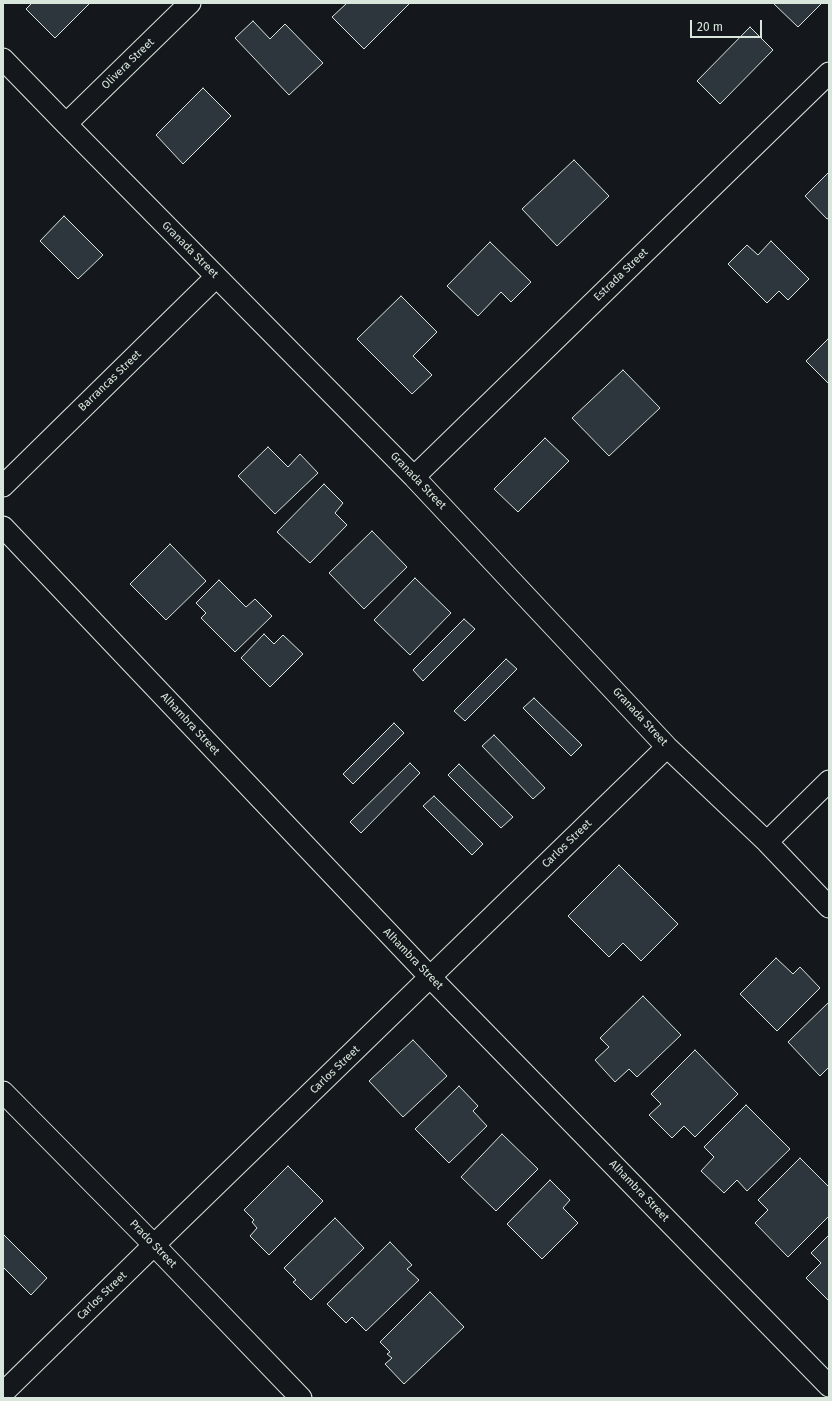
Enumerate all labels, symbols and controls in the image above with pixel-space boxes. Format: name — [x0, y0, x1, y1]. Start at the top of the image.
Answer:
scale bar — [692, 12, 764, 38]
text: 20 m — [697, 20, 723, 34]
street label: Olivera Street — [99, 36, 157, 92]
street label: Granada Street — [159, 219, 221, 281]
street label: Estrada Street — [591, 246, 651, 304]
street label: Barrancas Street — [76, 348, 144, 414]
street label: Granada Street — [387, 450, 449, 512]
street label: Granada Street — [610, 685, 670, 749]
street label: Alhambra Street — [158, 690, 222, 758]
street label: Carlos Street — [539, 817, 595, 871]
street label: Alhambra Street — [380, 925, 446, 993]
street label: Carlos Street — [307, 1043, 363, 1097]
street label: Alhambra Street — [606, 1157, 672, 1225]
street label: Prado Street — [127, 1217, 179, 1271]
street label: Carlos Street — [74, 1269, 130, 1323]

